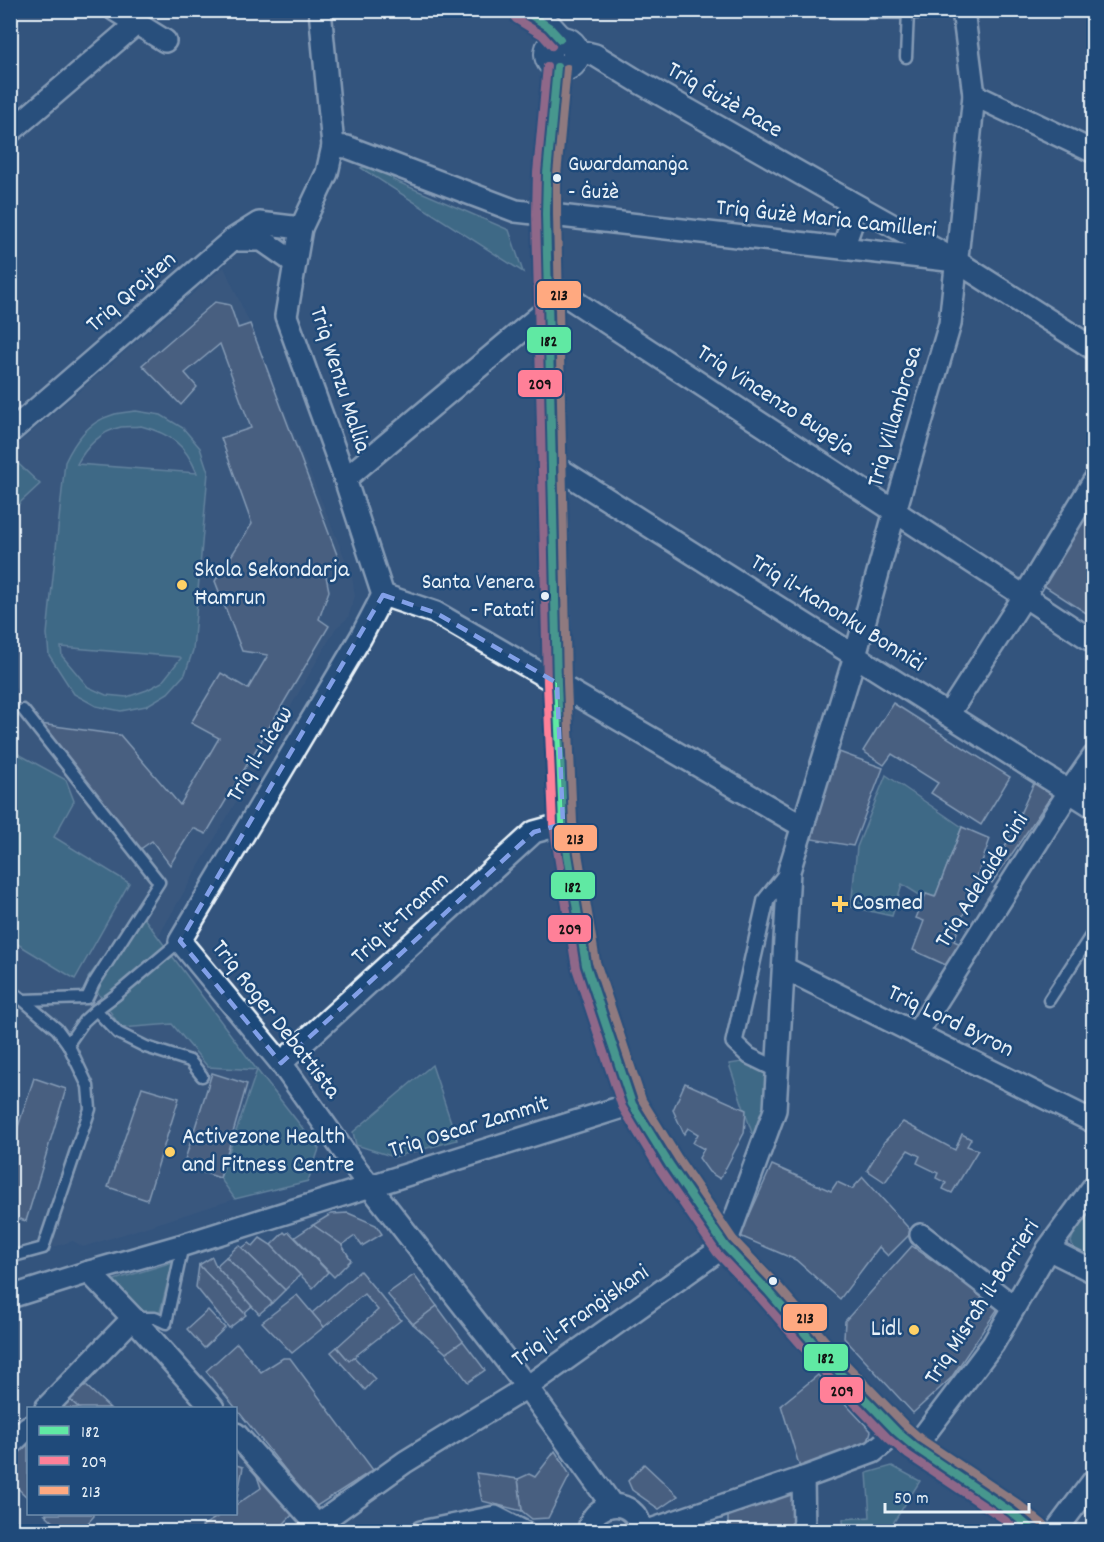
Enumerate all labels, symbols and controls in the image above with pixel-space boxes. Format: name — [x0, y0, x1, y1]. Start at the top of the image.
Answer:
street label: Triq Ġużè Pace — [660, 54, 788, 148]
place label: Gwardamanġa - Ġużè — [568, 150, 689, 209]
marker: Gwardamanġa - Ġużè — [551, 172, 563, 184]
street label: Triq Ġużè Maria Camilleri — [714, 192, 938, 248]
street label: Triq Qrajten — [79, 244, 185, 342]
line badge: 213 — [536, 280, 582, 309]
text: 213 — [550, 285, 568, 308]
street label: Triq Wenzu Mallia — [299, 303, 379, 458]
line badge: 182 — [526, 326, 572, 354]
text: 182 — [541, 331, 557, 354]
street label: Triq Vincenzo Bugeja — [689, 337, 862, 466]
street label: Triq Villambrosa — [860, 342, 933, 492]
line badge: 209 — [517, 369, 563, 398]
text: 209 — [528, 374, 552, 397]
street label: Triq il-Kanonku Bonniċi — [743, 546, 931, 682]
place label: Skola Sekondarja Ħamrun — [194, 554, 350, 616]
place label: Santa Venera - Fatati — [422, 568, 535, 627]
marker: Skola Sekondarja Ħamrun — [175, 578, 189, 592]
marker: Santa Venera - Fatati — [539, 590, 551, 602]
street label: Triq il-Liċew — [219, 700, 303, 810]
street label: Triq Adelaide Cini — [928, 807, 1038, 955]
line badge: 213 — [553, 824, 598, 852]
text: 213 — [566, 829, 584, 852]
street label: Triq it-Tramm — [344, 865, 458, 973]
line badge: 182 — [550, 871, 596, 900]
text: 182 — [565, 877, 581, 900]
place label: Cosmed — [852, 887, 923, 921]
marker: Cosmed — [833, 897, 847, 911]
line badge: 209 — [547, 914, 592, 943]
text: 209 — [558, 919, 582, 942]
street label: Triq Roger Debattista — [202, 933, 349, 1107]
street label: Triq Lord Byron — [881, 977, 1019, 1067]
street label: Triq Oscar Zammit — [384, 1087, 554, 1169]
place label: Activezone Health and Fitness Centre — [182, 1121, 354, 1183]
marker: Activezone Health and Fitness Centre — [163, 1145, 177, 1159]
street label: Triq Misraħ il-Barrieri — [917, 1214, 1049, 1392]
street label: Triq il-Franġiskani — [505, 1257, 657, 1377]
unlabelled marker — [767, 1275, 779, 1287]
line badge: 213 — [782, 1303, 828, 1332]
text: 213 — [796, 1308, 814, 1331]
place label: Lidl — [871, 1313, 902, 1347]
marker: Lidl — [907, 1323, 921, 1337]
line badge: 182 — [803, 1343, 849, 1372]
text: 182 — [818, 1348, 834, 1371]
line badge: 209 — [819, 1376, 864, 1404]
text: 209 — [830, 1381, 854, 1404]
legend — [27, 1407, 237, 1515]
text: 182 — [81, 1421, 100, 1446]
text: 209 — [81, 1451, 107, 1476]
scale bar — [885, 1476, 1029, 1514]
text: 213 — [81, 1481, 101, 1506]
text: 50 m — [894, 1487, 929, 1512]

